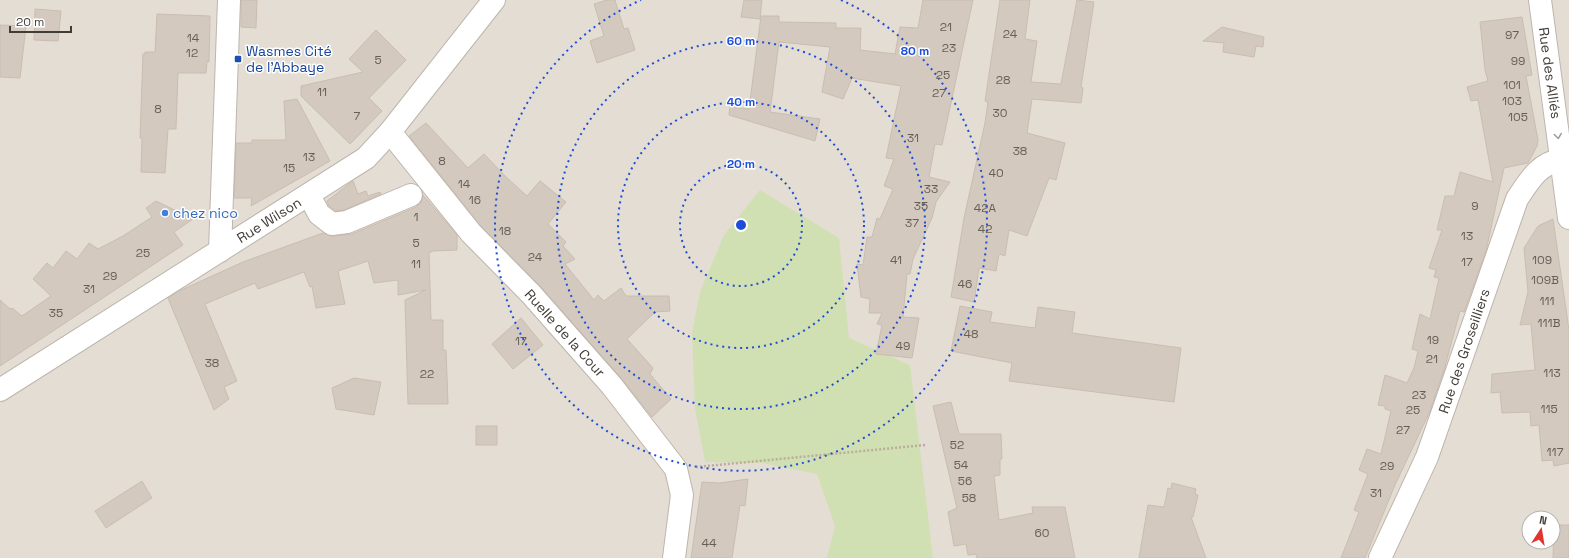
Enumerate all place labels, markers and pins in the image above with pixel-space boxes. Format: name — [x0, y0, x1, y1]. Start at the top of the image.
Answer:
place label: Wasmes Cité de l'Abbaye — [246, 42, 332, 76]
marker: Wasmes Cité de l'Abbaye — [233, 54, 243, 64]
place label: chez nico — [173, 204, 238, 222]
marker: chez nico — [160, 208, 170, 218]
centre of rings — [734, 218, 748, 232]

